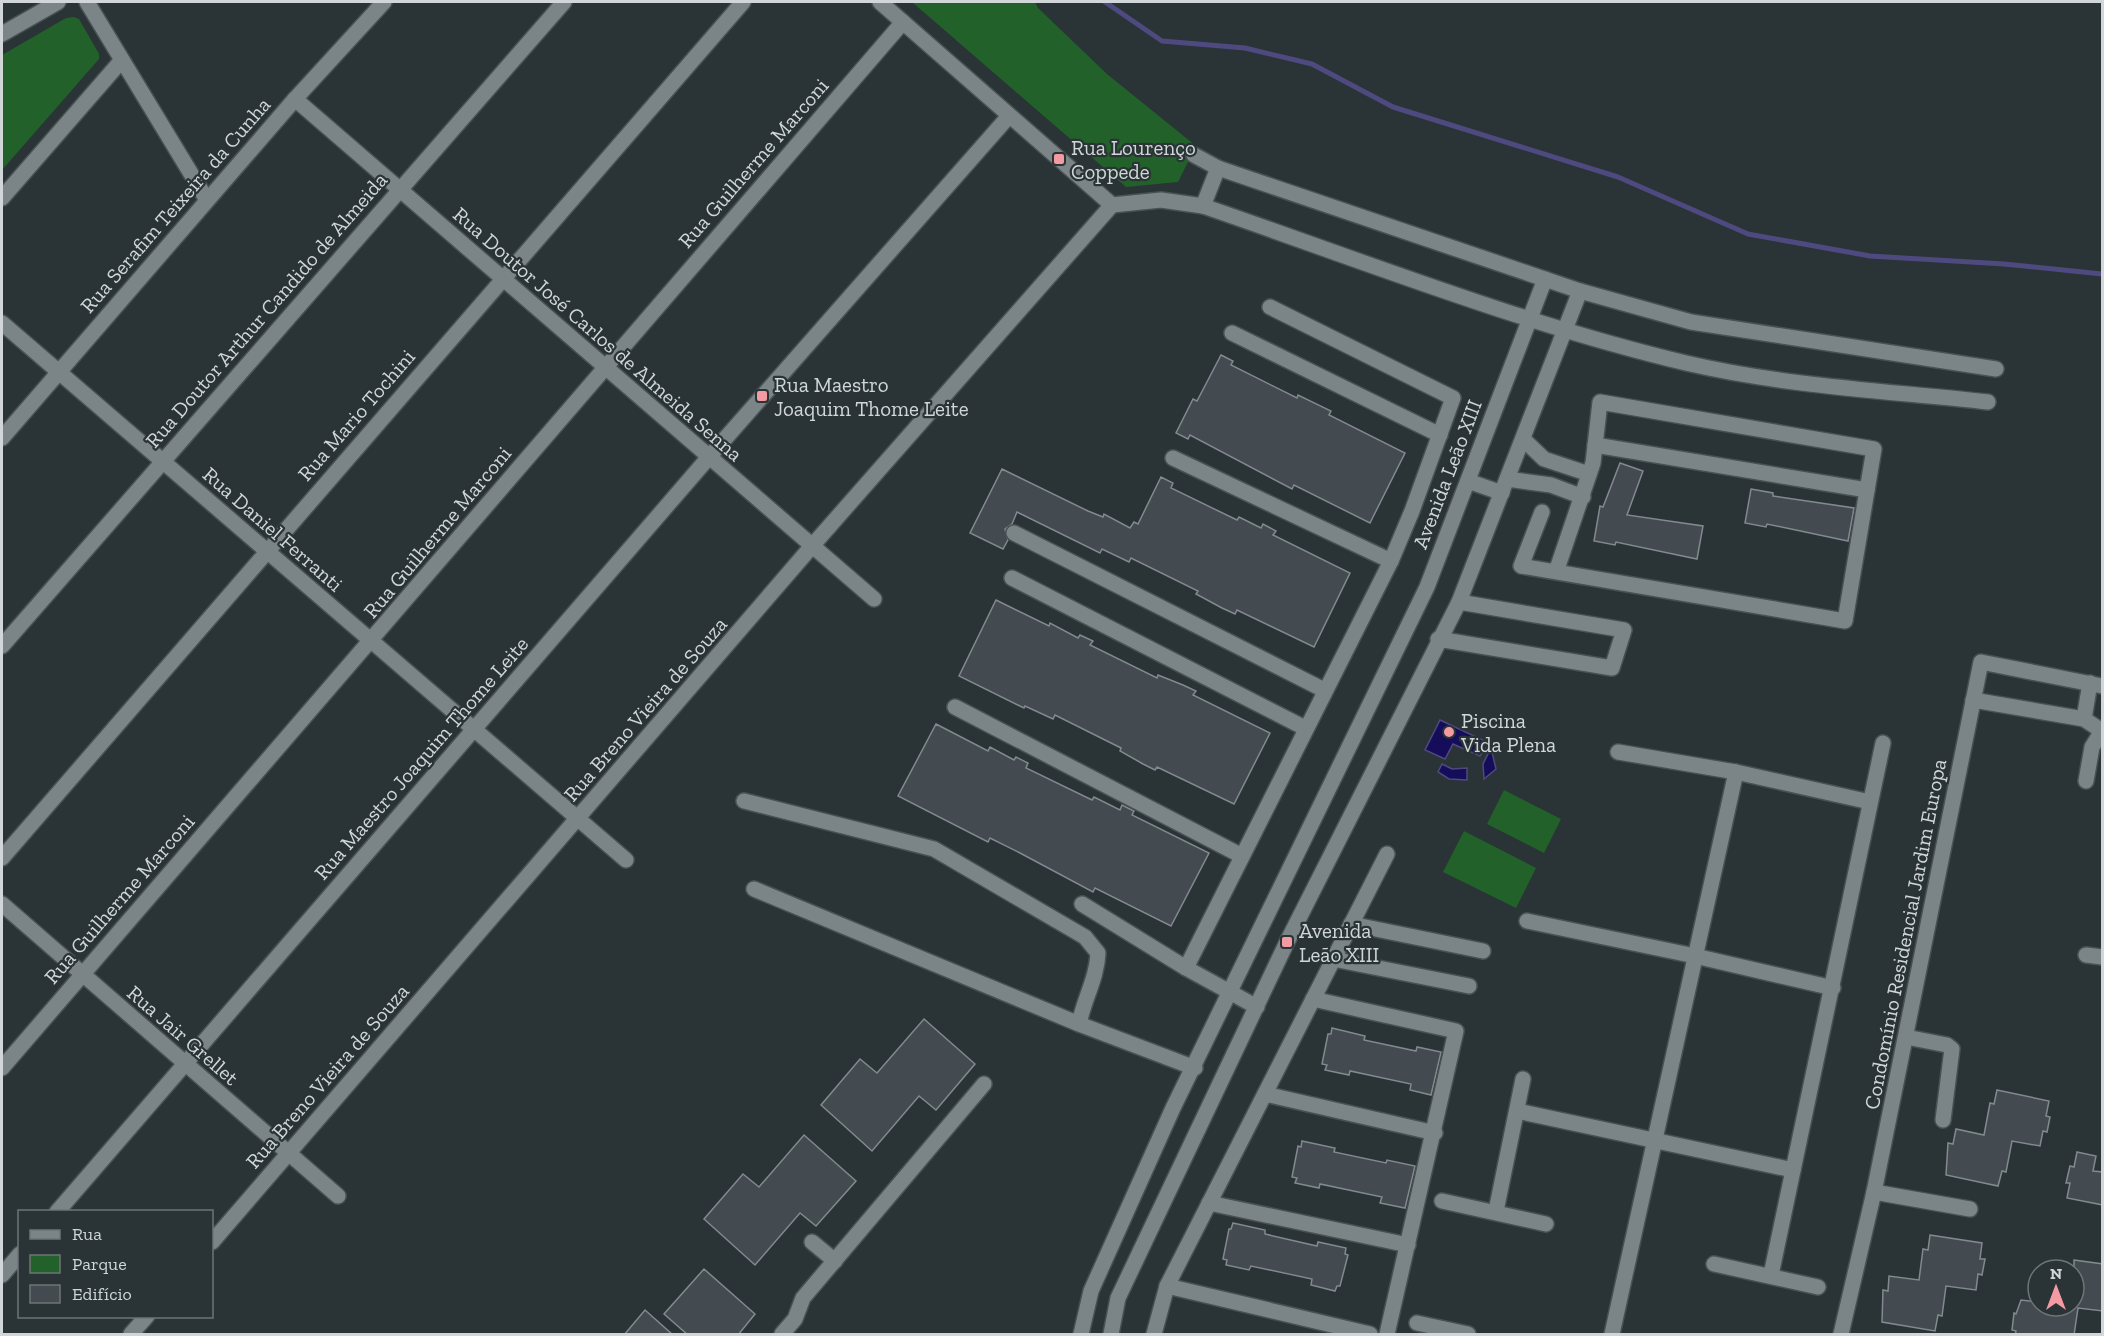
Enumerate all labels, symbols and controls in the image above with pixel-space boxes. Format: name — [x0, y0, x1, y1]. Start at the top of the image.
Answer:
street label: Rua Guilherme Marconi — [673, 73, 833, 253]
street label: Rua Serafim Teixeira da Cunha — [75, 92, 275, 318]
place label: Rua Lourenço Coppede — [1071, 135, 1196, 184]
marker: Rua Lourenço Coppede — [1052, 152, 1066, 166]
street label: Rua Doutor Arthur Candido de Almeida — [140, 168, 392, 452]
street label: Rua Doutor José Carlos de Almeida Senna — [448, 202, 748, 466]
street label: Rua Mario Tochini — [292, 344, 420, 486]
place label: Rua Maestro Joaquim Thome Leite — [774, 372, 969, 421]
marker: Rua Maestro Joaquim Thome Leite — [755, 389, 769, 403]
street label: Avenida Leão XIII — [1407, 396, 1487, 552]
street label: Rua Guilherme Marconi — [358, 441, 516, 623]
street label: Rua Daniel Ferranti — [198, 461, 348, 597]
street label: Rua Breno Vieira de Souza — [558, 612, 732, 806]
street label: Rua Maestro Joaquim Thome Leite — [309, 631, 533, 884]
place label: Piscina Vida Plena — [1460, 708, 1556, 757]
marker: Piscina Vida Plena — [1442, 725, 1456, 739]
street label: Condomínio Residencial Jardim Europa — [1859, 757, 1951, 1111]
street label: Rua Guilherme Marconi — [39, 809, 199, 989]
place label: Avenida Leão XIII — [1299, 918, 1379, 967]
marker: Avenida Leão XIII — [1280, 935, 1294, 949]
street label: Rua Breno Vieira de Souza — [240, 979, 414, 1173]
street label: Rua Jair Grellet — [122, 980, 244, 1090]
legend — [18, 1210, 213, 1318]
text: Rua — [72, 1223, 102, 1245]
text: Parque — [72, 1253, 127, 1275]
north arrow — [2026, 1258, 2086, 1318]
text: N — [2050, 1264, 2062, 1283]
text: Edifício — [72, 1283, 132, 1305]

